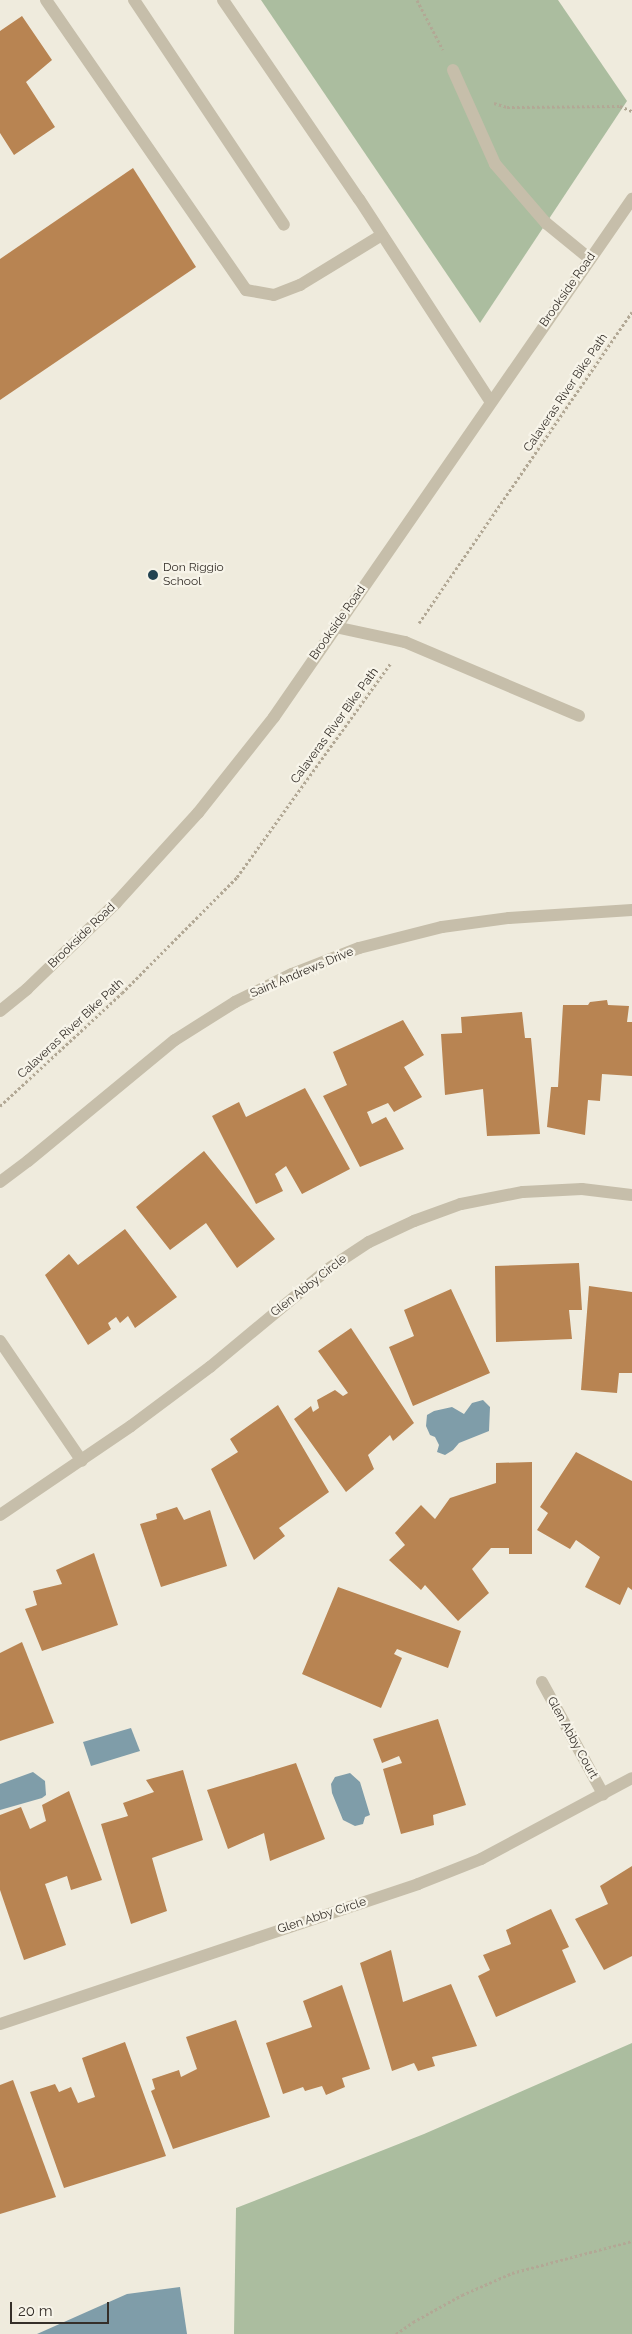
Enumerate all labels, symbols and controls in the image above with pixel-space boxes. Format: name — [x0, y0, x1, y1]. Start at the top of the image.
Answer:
street label: Brookside Road — [537, 250, 599, 330]
street label: Calaveras River Bike Path — [521, 331, 611, 455]
place label: Don Riggio School — [163, 561, 224, 589]
marker: Don Riggio School — [147, 569, 159, 581]
street label: Brookside Road — [307, 583, 369, 663]
street label: Calaveras River Bike Path — [288, 665, 382, 787]
street label: Brookside Road — [46, 900, 118, 972]
street label: Saint Andrews Drive — [248, 945, 356, 1001]
street label: Calaveras River Bike Path — [15, 976, 127, 1082]
street label: Glen Abby Circle — [268, 1252, 350, 1320]
street label: Glen Abby Court — [543, 1694, 601, 1782]
street label: Glen Abby Circle — [276, 1895, 368, 1937]
scale bar — [12, 2292, 111, 2324]
text: 20 m — [18, 2302, 53, 2320]

